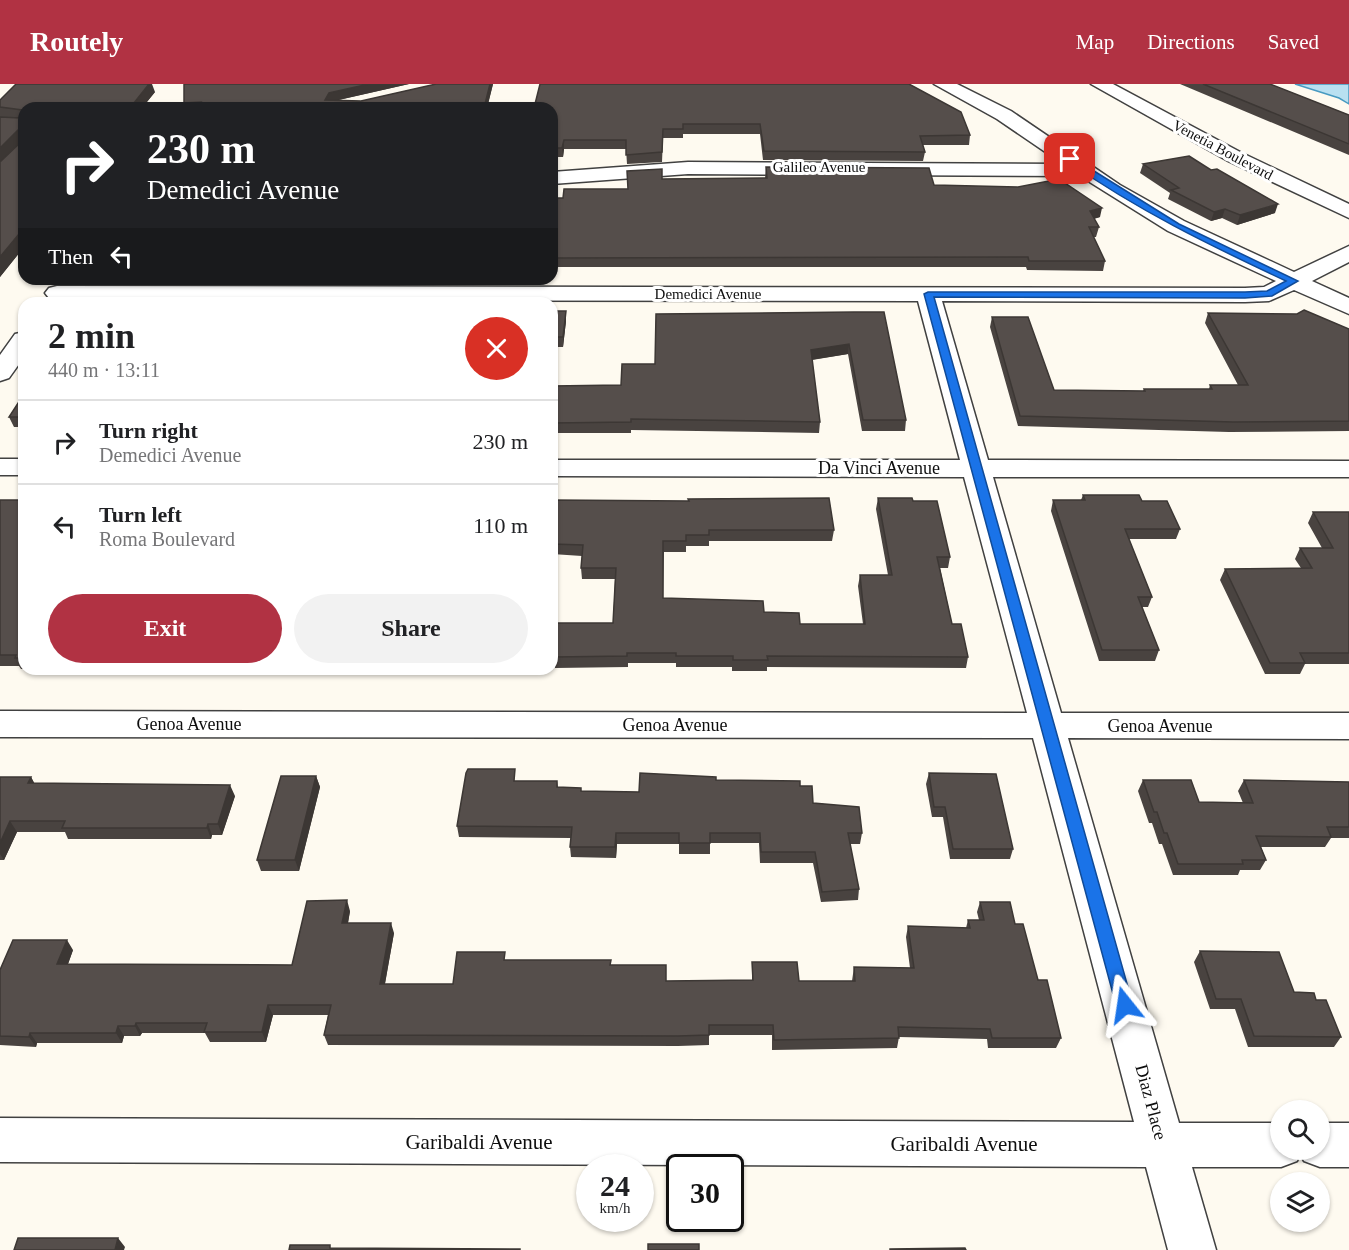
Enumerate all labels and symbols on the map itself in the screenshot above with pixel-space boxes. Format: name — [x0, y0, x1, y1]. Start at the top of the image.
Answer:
street label: Venetia Boulevard — [1170, 117, 1276, 183]
pin — [1044, 133, 1095, 184]
street label: Galileo Avenue — [773, 159, 866, 175]
street label: Demedici Avenue — [655, 286, 762, 302]
street label: Da Vinci Avenue — [818, 458, 940, 478]
street label: Genoa Avenue — [136, 714, 242, 734]
street label: Genoa Avenue — [622, 715, 728, 735]
street label: Genoa Avenue — [1107, 716, 1213, 736]
position arrow — [1093, 973, 1157, 1037]
street label: Diaz Place — [1131, 1062, 1171, 1142]
street label: Garibaldi Avenue — [405, 1130, 553, 1154]
street label: Garibaldi Avenue — [890, 1132, 1038, 1156]
speed limit sign: 30 — [666, 1154, 744, 1232]

